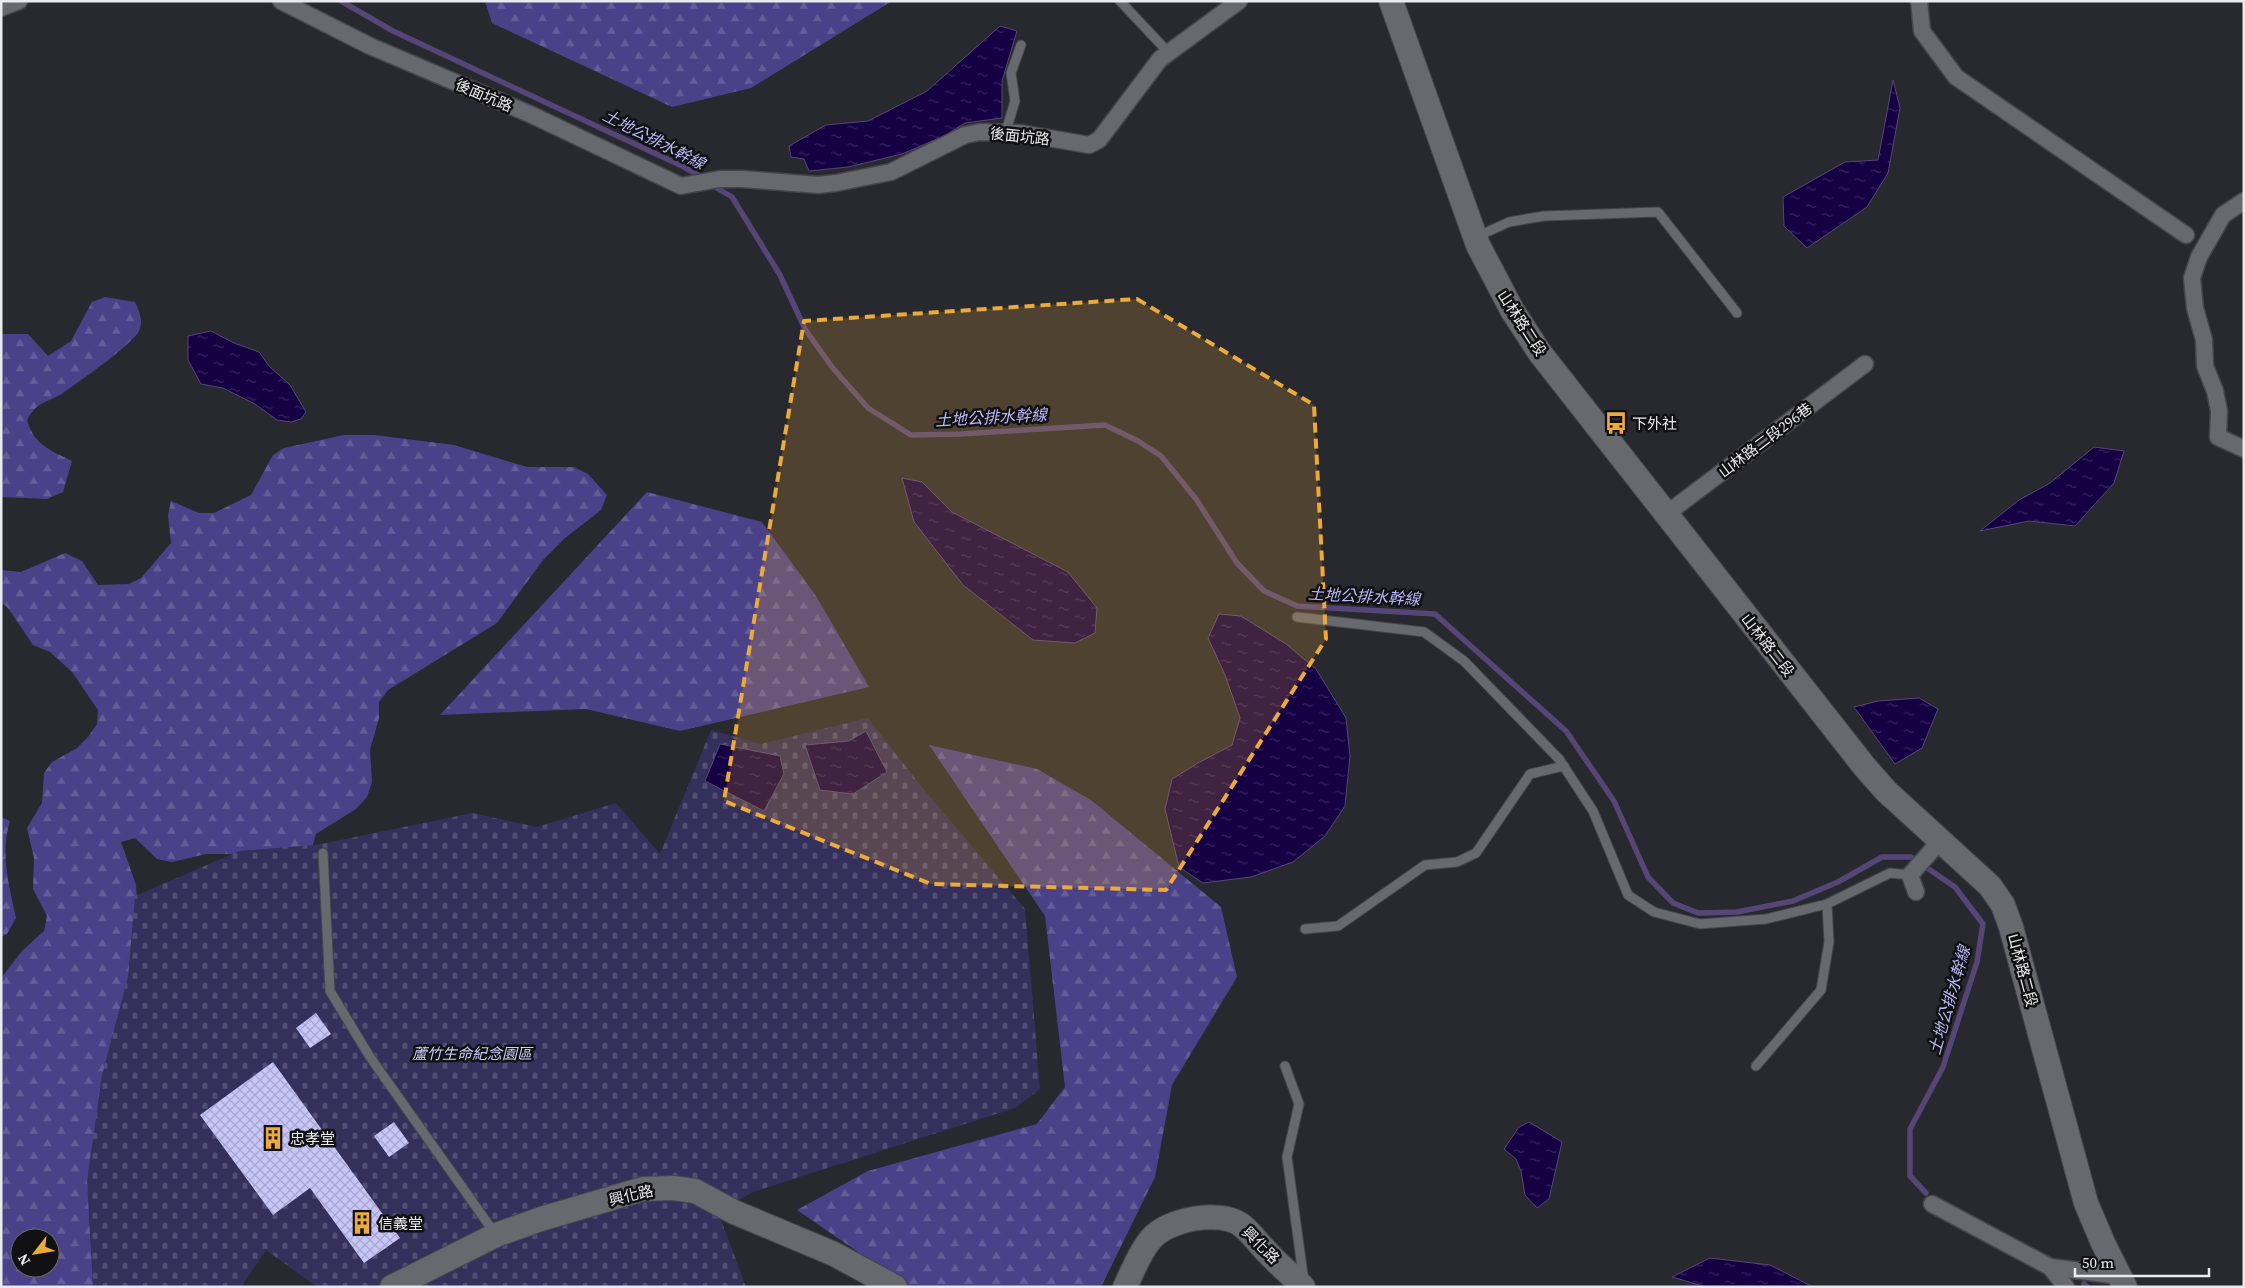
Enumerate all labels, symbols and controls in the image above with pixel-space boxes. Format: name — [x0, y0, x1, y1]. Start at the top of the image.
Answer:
street label: 後面坑路 — [452, 74, 516, 116]
water label: 土地公排水幹線 — [599, 104, 711, 175]
street label: 後面坑路 — [989, 122, 1051, 150]
street label: 山林路二段 — [1493, 286, 1551, 360]
street label: 山林路二段296巷 — [1714, 398, 1816, 482]
water label: 土地公排水幹線 — [934, 403, 1049, 431]
bus stop icon: 下外社 — [1603, 410, 1629, 436]
place label: 下外社 — [1632, 413, 1677, 434]
water label: 土地公排水幹線 — [1307, 582, 1422, 610]
street label: 山林路二段 — [1737, 609, 1799, 681]
street label: 山林路二段 — [2003, 931, 2043, 1009]
water label: 土地公排水幹線 — [1923, 941, 1976, 1057]
park label: 蘆竹生命紀念園區 — [412, 1043, 534, 1064]
building icon: 忠孝堂 — [260, 1125, 286, 1151]
place label: 忠孝堂 — [290, 1128, 335, 1149]
street label: 興化路 — [607, 1180, 655, 1210]
building icon: 信義堂 — [349, 1210, 375, 1236]
place label: 信義堂 — [378, 1213, 423, 1234]
street label: 興化路 — [1238, 1222, 1284, 1268]
north arrow — [10, 1228, 60, 1278]
scale bar — [2075, 1246, 2209, 1278]
text: N — [13, 1250, 35, 1269]
text: 50 m — [2082, 1252, 2114, 1273]

